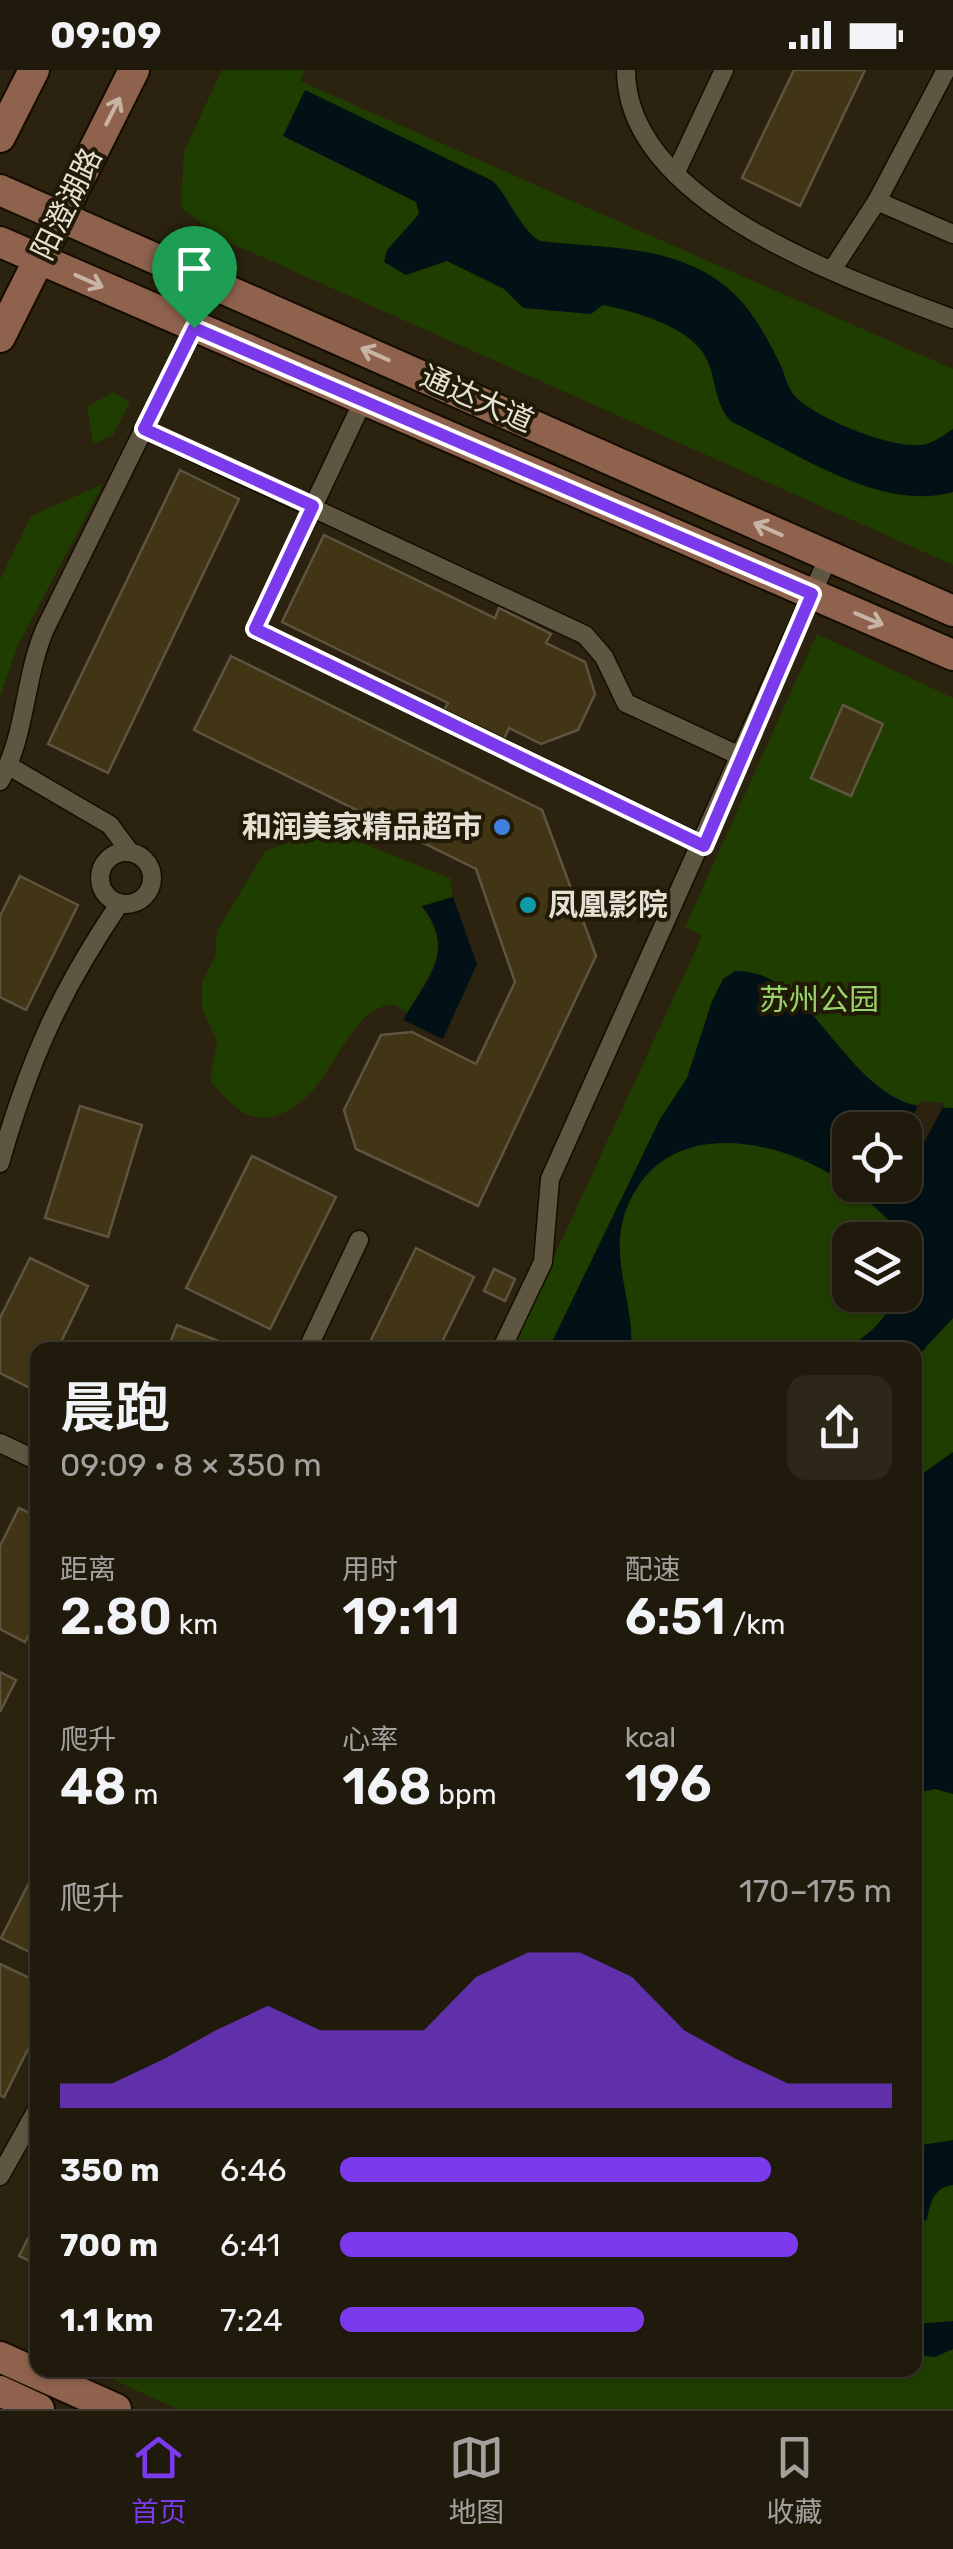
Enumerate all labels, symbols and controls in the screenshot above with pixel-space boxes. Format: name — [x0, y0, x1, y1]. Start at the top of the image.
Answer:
text: 09:09 — [50, 12, 162, 58]
one-way arrow — [105, 96, 124, 126]
street label: 阳澄湖路 — [25, 142, 109, 266]
pin — [152, 226, 237, 329]
icon: arrive — [167, 241, 222, 296]
one-way arrow — [73, 273, 104, 291]
one-way arrow — [360, 344, 391, 362]
street label: 通达大道 — [415, 358, 539, 440]
one-way arrow — [753, 519, 784, 537]
one-way arrow — [853, 611, 884, 629]
place label: 和润美家精品超市 — [242, 809, 482, 845]
marker: 和润美家精品超市 — [491, 816, 513, 838]
place label: 凤凰影院 — [548, 887, 668, 923]
marker: 凤凰影院 — [517, 894, 539, 916]
park label: 苏州公园 — [759, 982, 879, 1018]
map controls — [832, 1112, 922, 1312]
button: locate — [832, 1112, 922, 1202]
button: layers — [832, 1222, 922, 1312]
button: share — [787, 1375, 892, 1480]
text: 晨跑 — [60, 1376, 170, 1441]
text: 09:09 · 8 × 350 m — [60, 1446, 322, 1484]
text: 距离 — [60, 1553, 116, 1586]
text: 用时 — [342, 1553, 398, 1586]
text: 配速 — [625, 1553, 681, 1586]
text: 2.80 — [60, 1587, 172, 1647]
text: 19:11 — [342, 1587, 460, 1647]
text: 6:51 — [625, 1587, 726, 1647]
text: km — [172, 1608, 218, 1641]
text: /km — [726, 1608, 786, 1641]
text: kcal — [625, 1721, 676, 1754]
text: 爬升 — [60, 1723, 116, 1756]
text: 心率 — [342, 1723, 398, 1756]
text: 196 — [625, 1754, 712, 1814]
text: 48 — [60, 1757, 127, 1817]
text: 168 — [342, 1757, 431, 1817]
text: m — [127, 1778, 158, 1811]
text: bpm — [431, 1778, 497, 1811]
text: 170–175 m — [739, 1872, 892, 1910]
text: 爬升 — [60, 1879, 124, 1917]
text: 350 m — [60, 2151, 160, 2189]
text: 6:46 — [220, 2151, 287, 2189]
text: 700 m — [60, 2226, 158, 2264]
text: 6:41 — [220, 2226, 280, 2264]
text: 1.1 km — [60, 2301, 154, 2339]
text: 7:24 — [220, 2301, 283, 2339]
tab: 首页 — [131, 2430, 187, 2530]
tab: 地图 — [448, 2430, 504, 2530]
tab: 收藏 — [766, 2430, 822, 2530]

